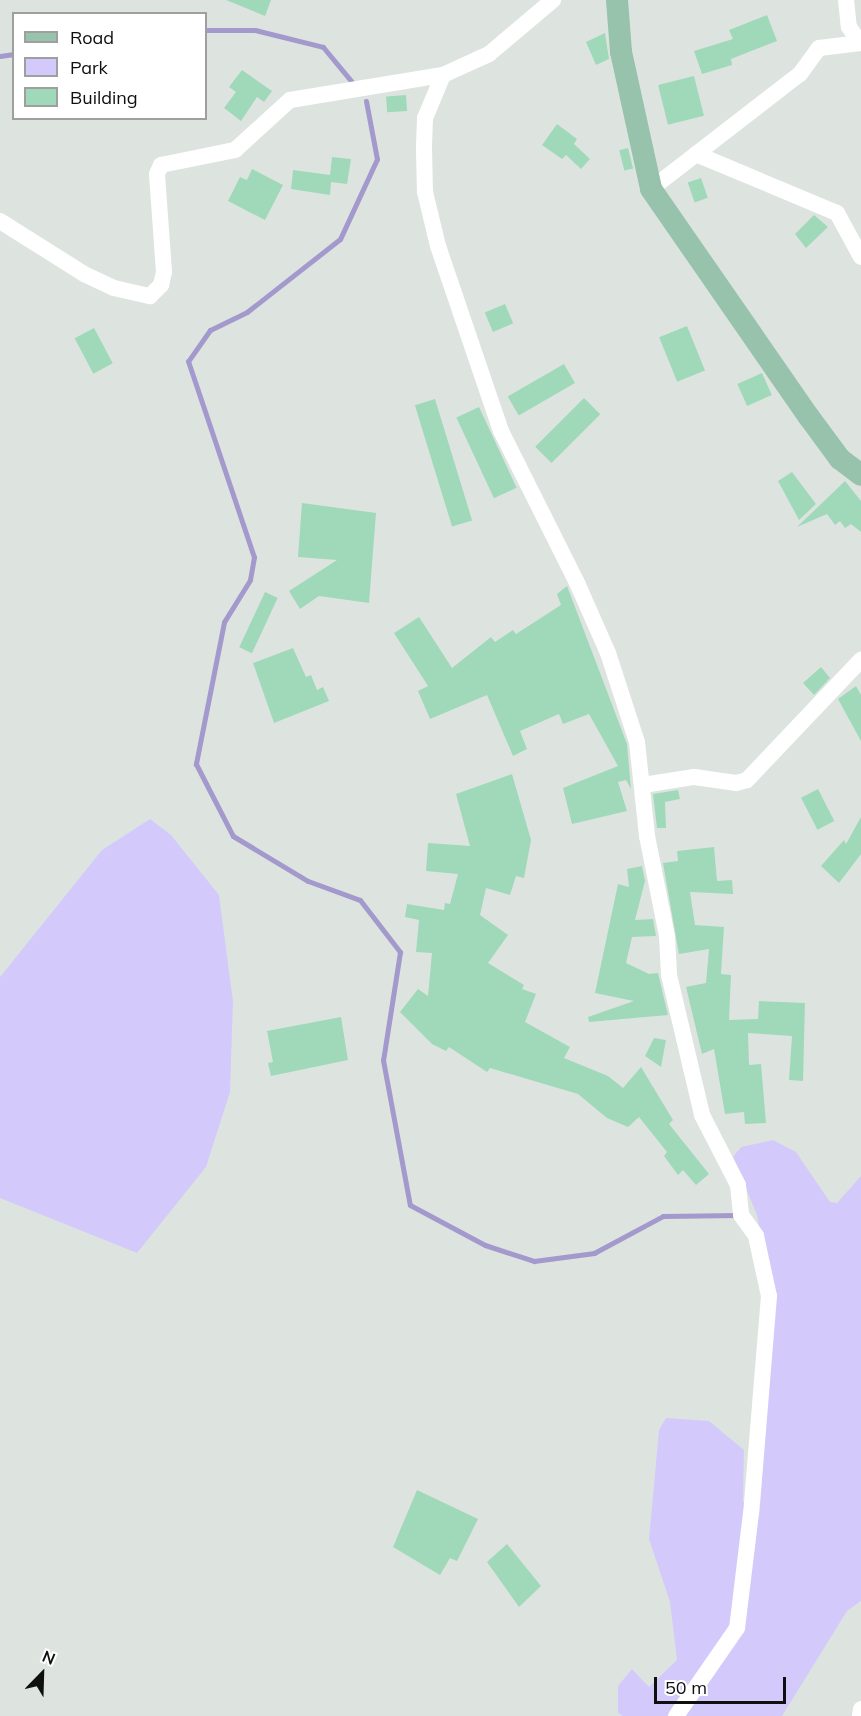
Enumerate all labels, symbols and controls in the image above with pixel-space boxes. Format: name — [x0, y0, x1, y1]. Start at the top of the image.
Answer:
legend — [12, 12, 207, 120]
text: Road — [70, 26, 114, 49]
text: Park — [70, 56, 108, 79]
text: Building — [70, 86, 138, 109]
north arrow — [12, 1644, 72, 1704]
text: N — [40, 1646, 59, 1669]
scale bar — [657, 1665, 789, 1703]
text: 50 m — [665, 1676, 707, 1699]

